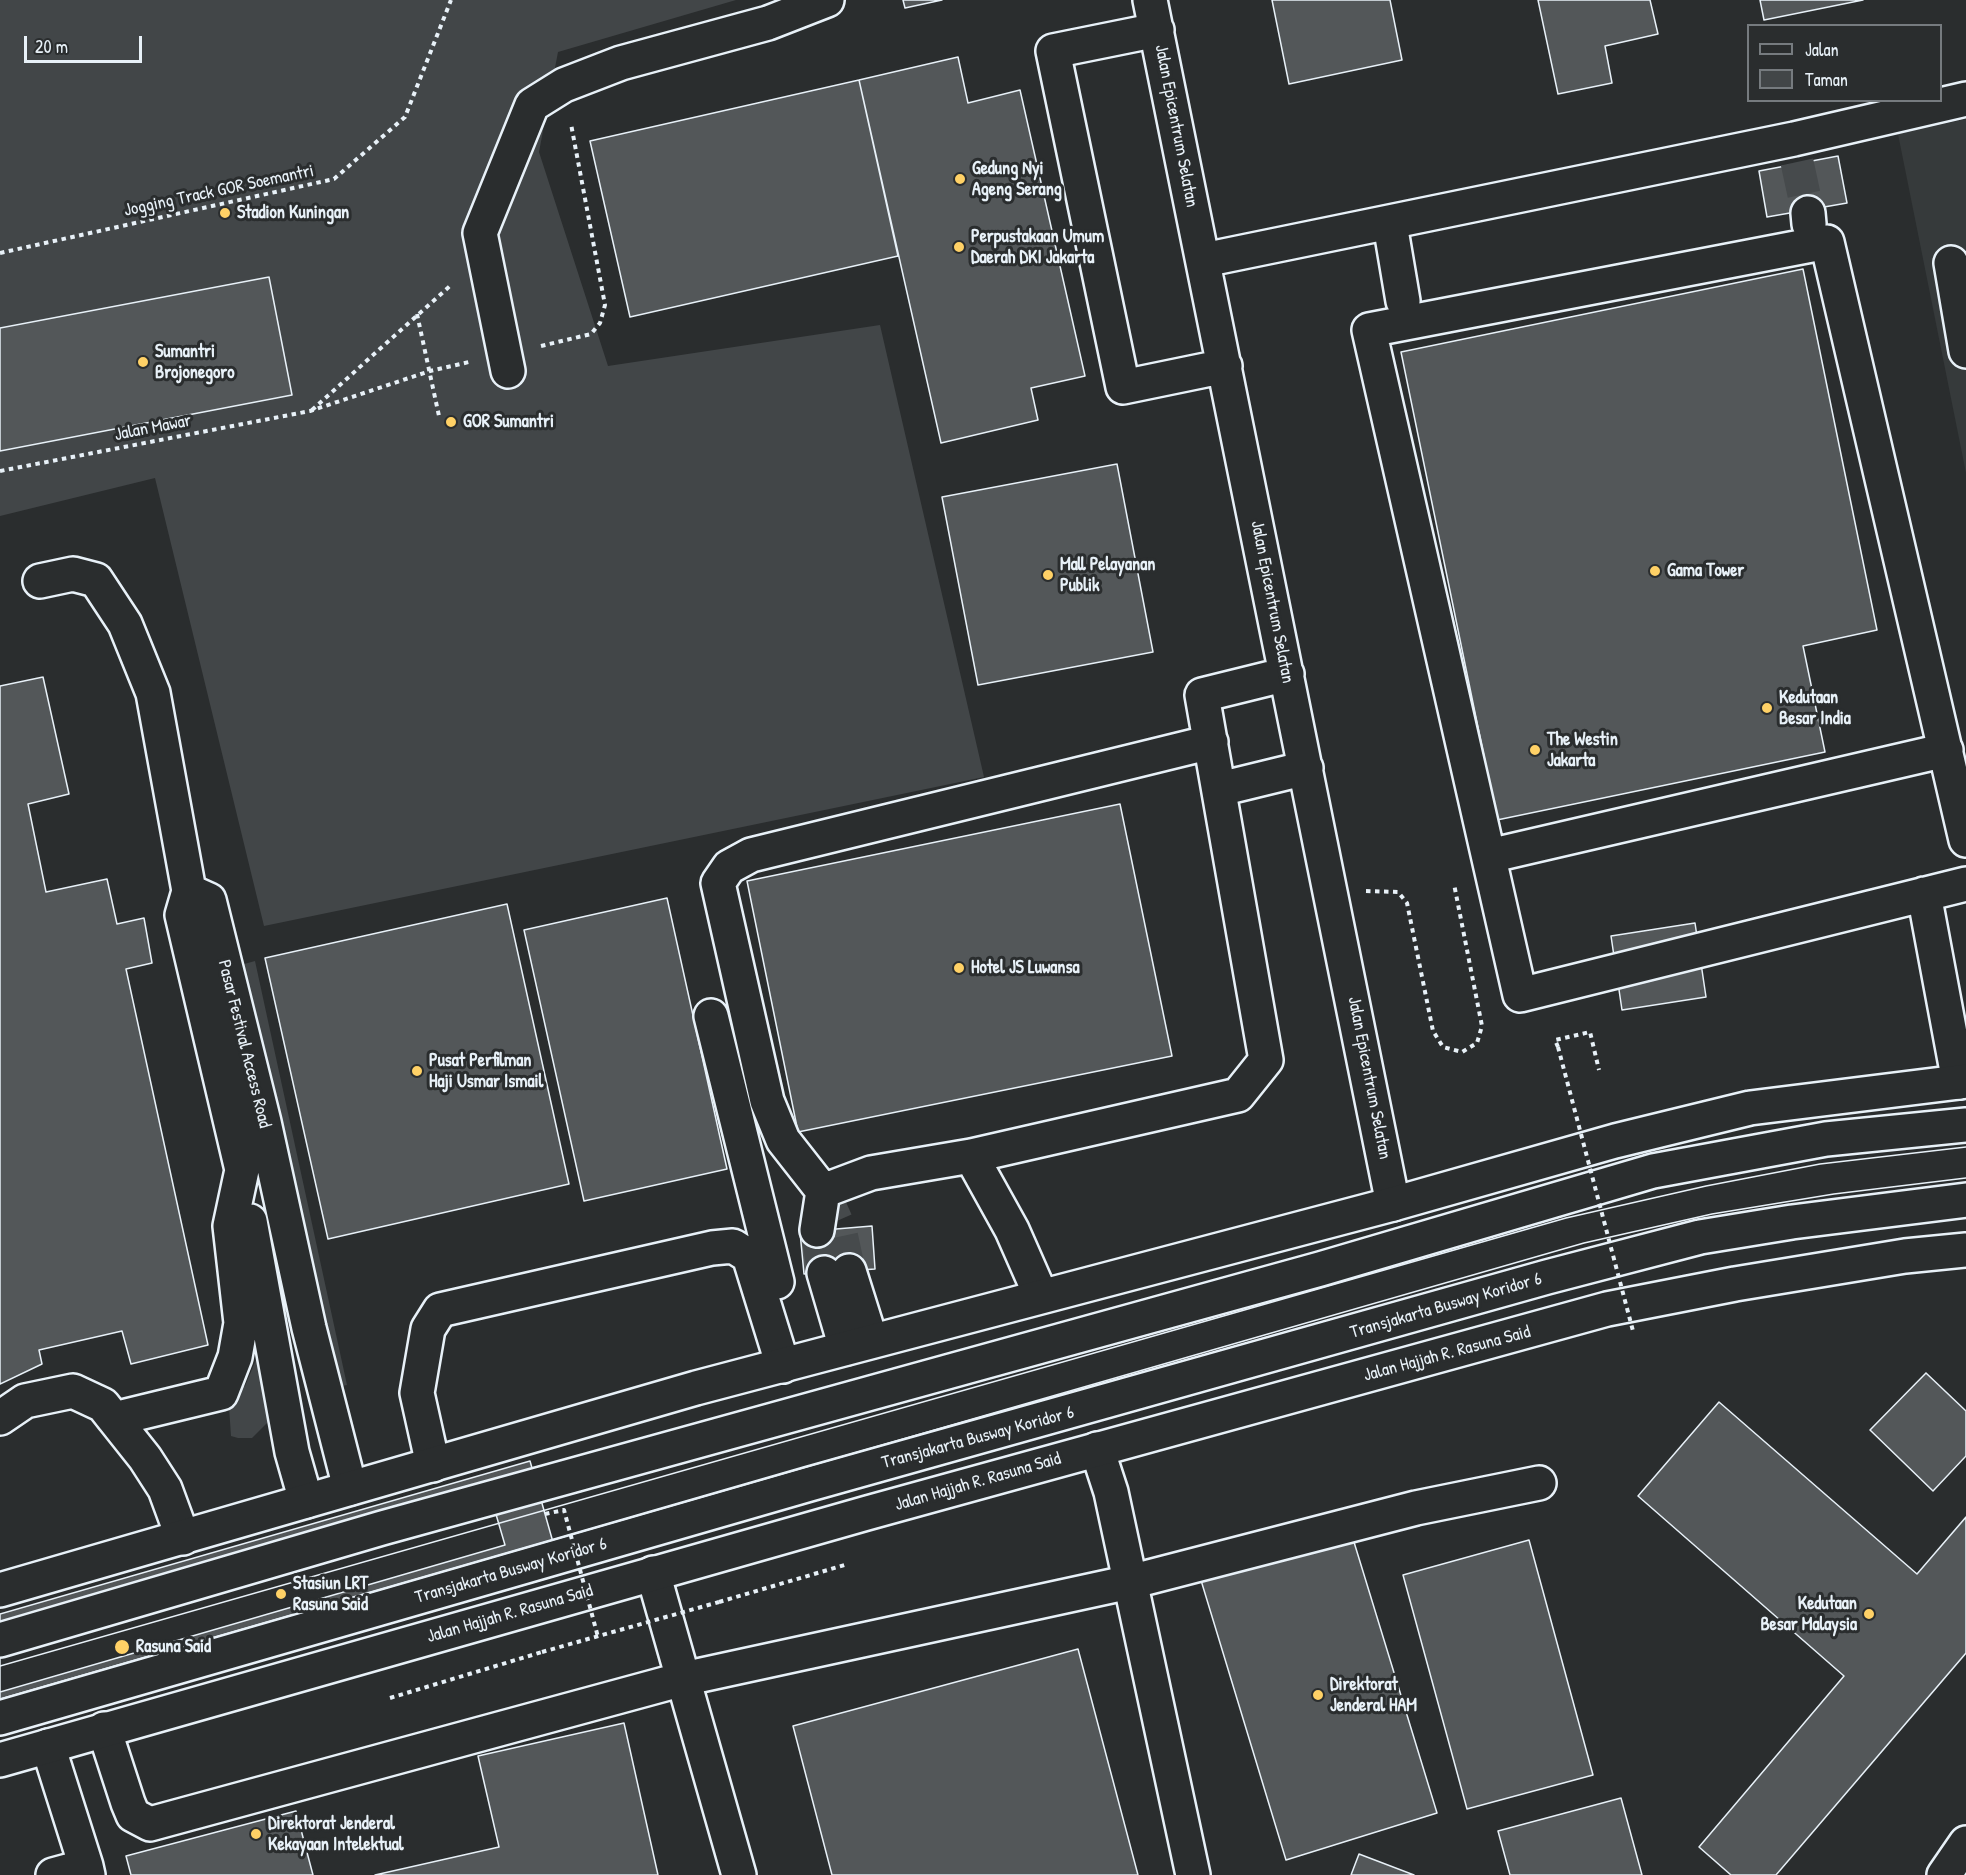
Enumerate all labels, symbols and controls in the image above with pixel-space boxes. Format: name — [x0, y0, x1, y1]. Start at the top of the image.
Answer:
scale bar — [27, 24, 146, 62]
legend — [1747, 24, 1942, 102]
text: 20 m — [35, 34, 68, 59]
text: Jalan — [1805, 37, 1839, 62]
street label: Jalan Epicentrum Selatan — [1150, 43, 1202, 209]
text: Taman — [1805, 67, 1848, 92]
place label: Gedung Nyi Ageng Serang — [972, 158, 1062, 201]
street label: Jogging Track GOR Soemantri — [122, 160, 316, 222]
marker: Gedung Nyi Ageng Serang — [953, 172, 967, 186]
place label: Stadion Kuningan — [237, 202, 349, 224]
marker: Stadion Kuningan — [218, 206, 232, 220]
place label: Perpustakaan Umum Daerah DKI Jakarta — [971, 226, 1104, 268]
marker: Perpustakaan Umum Daerah DKI Jakarta — [952, 240, 966, 254]
place label: Sumantri Brojonegoro — [155, 341, 235, 384]
marker: Sumantri Brojonegoro — [136, 355, 150, 369]
street label: Jalan Mawar — [113, 410, 193, 446]
place label: GOR Sumantri — [463, 411, 554, 433]
marker: GOR Sumantri — [444, 415, 458, 429]
street label: Jalan Epicentrum Selatan — [1246, 519, 1298, 685]
place label: Mall Pelayanan Publik — [1060, 554, 1155, 596]
place label: Gama Tower — [1667, 560, 1744, 582]
marker: Gama Tower — [1648, 564, 1662, 578]
marker: Mall Pelayanan Publik — [1041, 568, 1055, 582]
place label: Kedutaan Besar India — [1779, 687, 1851, 730]
marker: Kedutaan Besar India — [1760, 701, 1774, 715]
place label: The Westin Jakarta — [1547, 729, 1618, 771]
marker: The Westin Jakarta — [1528, 743, 1542, 757]
place label: Hotel JS Luwansa — [971, 957, 1079, 979]
street label: Pasar Festival Access Road — [213, 958, 275, 1130]
marker: Hotel JS Luwansa — [952, 961, 966, 975]
street label: Jalan Epicentrum Selatan — [1343, 995, 1395, 1161]
place label: Pusat Perfilman Haji Usmar Ismail — [429, 1050, 543, 1092]
marker: Pusat Perfilman Haji Usmar Ismail — [410, 1064, 424, 1078]
street label: Transjakarta Busway Koridor 6 — [1348, 1268, 1544, 1344]
street label: Jalan Hajjah R. Rasuna Said — [1361, 1321, 1533, 1387]
street label: Transjakarta Busway Koridor 6 — [879, 1402, 1077, 1474]
street label: Jalan Hajjah R. Rasuna Said — [892, 1448, 1064, 1516]
street label: Transjakarta Busway Koridor 6 — [413, 1533, 609, 1609]
place label: Stasiun LRT Rasuna Said — [293, 1573, 368, 1616]
street label: Jalan Hajjah R. Rasuna Said — [424, 1580, 596, 1648]
marker: Stasiun LRT Rasuna Said — [274, 1587, 288, 1601]
place label: Kedutaan Besar Malaysia — [1760, 1593, 1857, 1636]
marker: Kedutaan Besar Malaysia — [1862, 1607, 1876, 1621]
place label: Rasuna Said — [136, 1636, 211, 1658]
marker: Rasuna Said — [113, 1638, 131, 1656]
place label: Direktorat Jenderal HAM — [1330, 1674, 1417, 1716]
marker: Direktorat Jenderal HAM — [1311, 1688, 1325, 1702]
place label: Direktorat Jenderal Kekayaan Intelektual — [268, 1813, 403, 1856]
marker: Direktorat Jenderal Kekayaan Intelektual — [249, 1827, 263, 1841]

